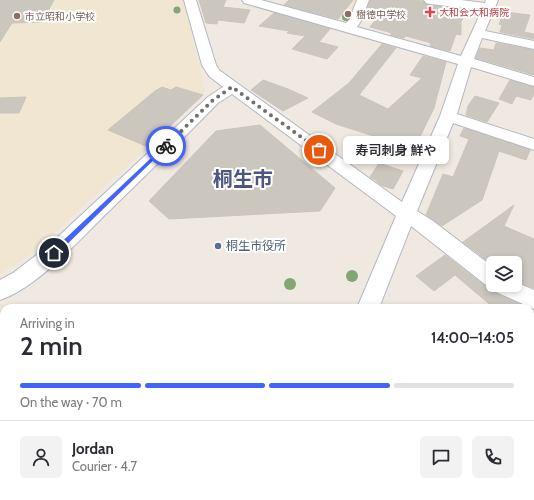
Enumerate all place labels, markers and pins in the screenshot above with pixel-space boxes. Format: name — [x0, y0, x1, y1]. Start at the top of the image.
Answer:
marker: 大和会大和病院 — [424, 6, 436, 18]
place label: 大和会大和病院 — [439, 6, 509, 19]
place label: 樹徳中学校 — [356, 8, 406, 21]
marker: 樹徳中学校 — [343, 9, 353, 19]
place label: 市立昭和小学校 — [25, 10, 95, 23]
marker: 市立昭和小学校 — [12, 11, 22, 21]
pin — [302, 133, 336, 167]
callout: 寿司刺身 鮮や — [343, 136, 449, 164]
pin — [37, 236, 71, 270]
place label: 桐生市役所 — [226, 238, 286, 253]
marker: 桐生市役所 — [213, 241, 223, 251]

